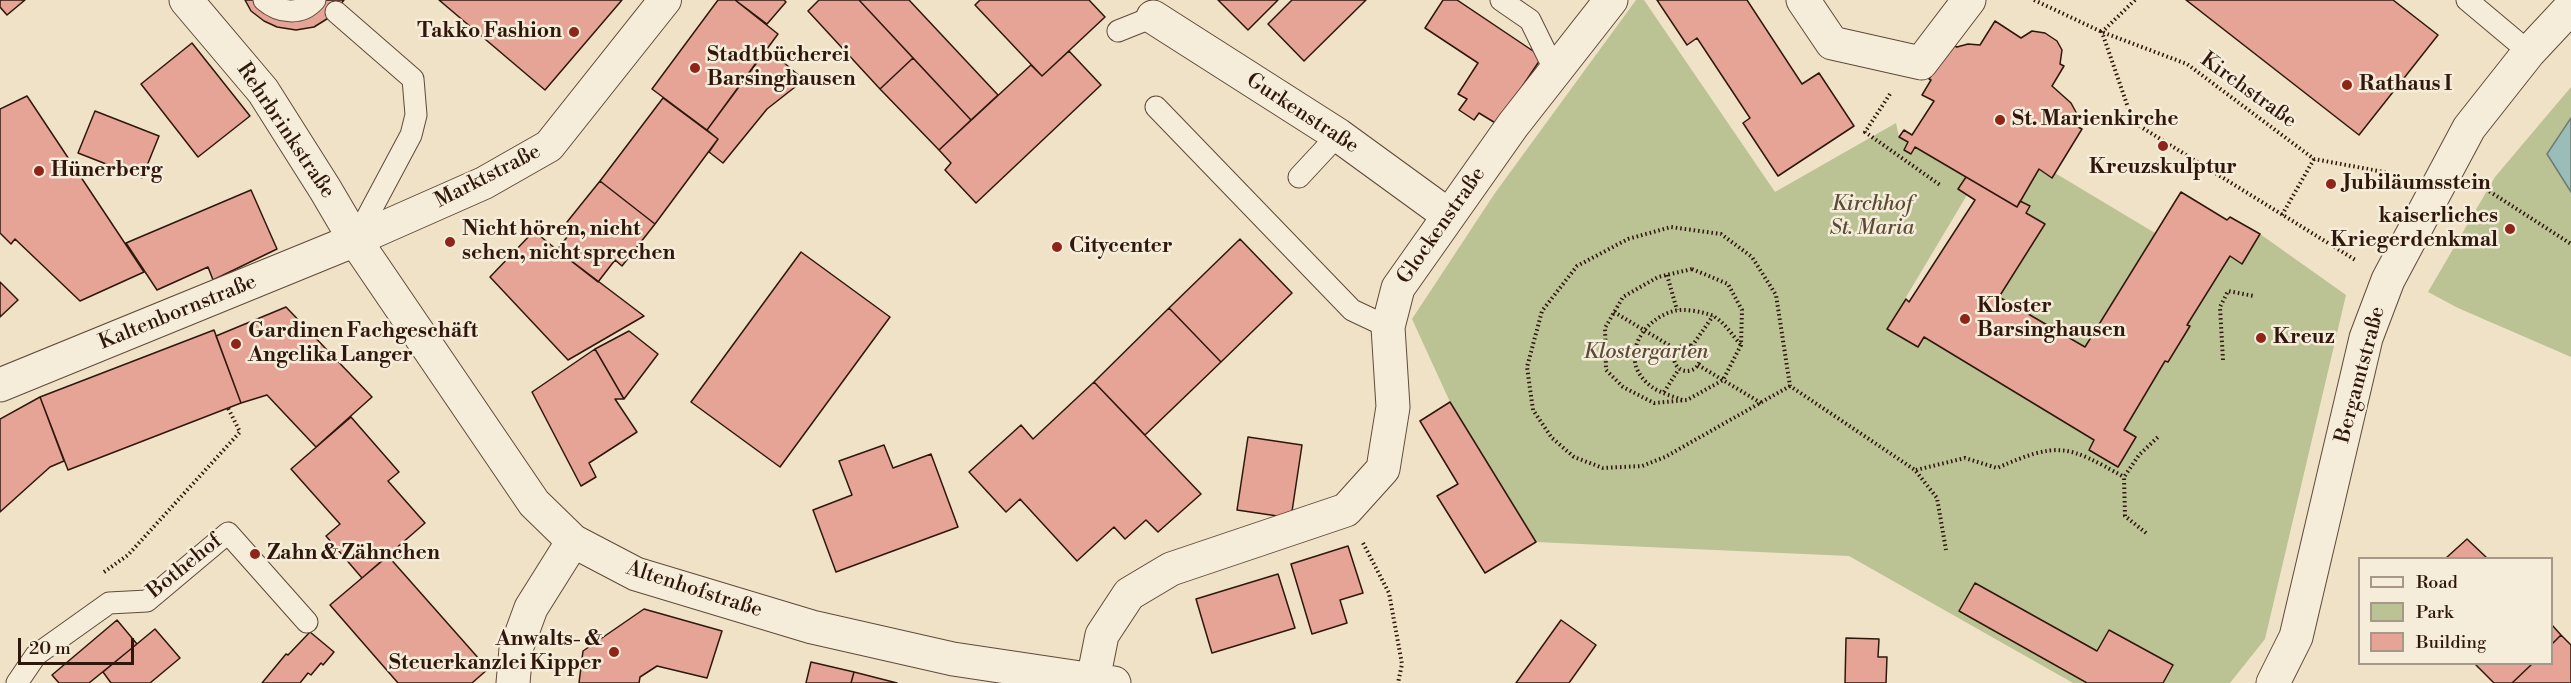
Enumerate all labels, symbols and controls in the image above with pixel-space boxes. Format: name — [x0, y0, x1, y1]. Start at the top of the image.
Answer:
place label: Takko Fashion — [417, 19, 562, 45]
marker: Takko Fashion — [567, 25, 581, 39]
place label: Stadtbücherei Barsinghausen — [707, 43, 856, 93]
street label: Kirchstraße — [2195, 48, 2301, 134]
street label: Rehrbrinkstraße — [230, 59, 340, 203]
marker: Stadtbücherei Barsinghausen — [688, 61, 702, 75]
street label: Gurkenstraße — [1241, 68, 1363, 160]
place label: Rathaus I — [2359, 72, 2452, 98]
marker: Rathaus I — [2340, 78, 2354, 92]
place label: St. Marienkirche — [2012, 107, 2179, 133]
marker: St. Marienkirche — [1993, 113, 2007, 127]
marker: Kreuzskulptur — [2156, 139, 2170, 153]
street label: Marktstraße — [431, 140, 545, 214]
place label: Kreuzskulptur — [2089, 155, 2237, 181]
place label: Hünerberg — [51, 158, 162, 184]
street label: Glockenstraße — [1392, 163, 1492, 289]
marker: Hünerberg — [32, 164, 46, 178]
place label: Jubiläumsstein — [2343, 171, 2491, 197]
marker: Jubiläumsstein — [2324, 177, 2338, 191]
park label: Kirchhof St. Maria — [1830, 192, 1914, 242]
place label: kaiserliches Kriegerdenkmal — [2331, 204, 2498, 254]
place label: Nicht hören, nicht sehen, nicht sprechen — [462, 217, 675, 267]
marker: kaiserliches Kriegerdenkmal — [2503, 222, 2517, 236]
place label: Citycenter — [1069, 234, 1173, 260]
marker: Nicht hören, nicht sehen, nicht sprechen — [443, 235, 457, 249]
marker: Citycenter — [1050, 240, 1064, 254]
street label: Kaltenbornstraße — [95, 270, 261, 356]
place label: Kloster Barsinghausen — [1977, 294, 2126, 344]
street label: Bergamtstraße — [2331, 304, 2391, 446]
marker: Kloster Barsinghausen — [1958, 312, 1972, 326]
place label: Gardinen Fachgeschäft Angelika Langer — [248, 319, 478, 369]
place label: Kreuz — [2273, 325, 2335, 351]
marker: Kreuz — [2254, 331, 2268, 345]
marker: Gardinen Fachgeschäft Angelika Langer — [229, 337, 243, 351]
park label: Klostergarten — [1583, 340, 1709, 366]
street label: Bothehof — [143, 529, 227, 605]
place label: Zahn & Zähnchen — [267, 541, 440, 567]
marker: Zahn & Zähnchen — [248, 547, 262, 561]
street label: Altenhofstraße — [623, 556, 765, 624]
legend — [2358, 557, 2553, 665]
text: Road — [2416, 571, 2458, 594]
text: Park — [2416, 601, 2453, 624]
scale bar — [21, 626, 136, 664]
place label: Anwalts- & Steuerkanzlei Kipper — [389, 627, 602, 677]
text: Building — [2416, 631, 2486, 654]
text: 20 m — [29, 637, 71, 660]
marker: Anwalts- & Steuerkanzlei Kipper — [607, 645, 621, 659]

